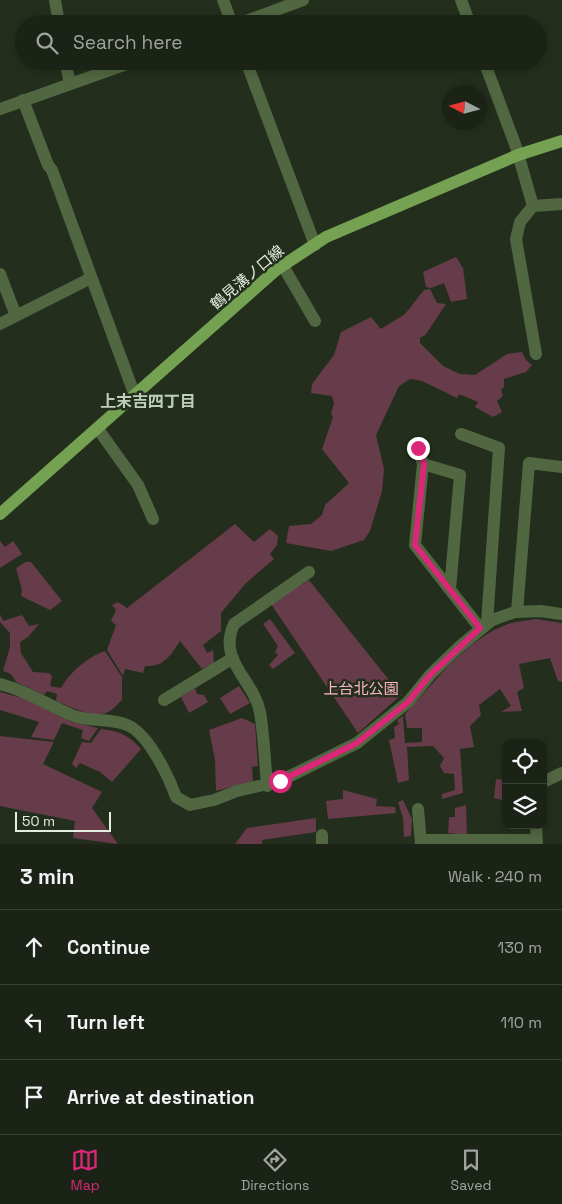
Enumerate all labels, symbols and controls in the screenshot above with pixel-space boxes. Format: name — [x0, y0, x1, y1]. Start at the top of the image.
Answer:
search box — [15, 15, 547, 70]
icon: search — [33, 29, 61, 57]
text: Search here — [73, 30, 183, 55]
north arrow — [442, 85, 487, 130]
street label: 鶴見溝ノ口線 — [206, 241, 288, 313]
district label: 上末吉四丁目 — [100, 391, 196, 412]
route end — [407, 437, 430, 460]
park label: 上台北公園 — [323, 679, 399, 698]
map controls — [502, 739, 547, 829]
button: locate — [502, 739, 547, 784]
route start — [269, 770, 292, 793]
button: layers — [502, 784, 547, 829]
scale bar — [15, 809, 111, 832]
text: 50 m — [22, 812, 55, 830]
text: 3 min — [20, 863, 75, 890]
text: Walk · 240 m — [448, 866, 542, 887]
icon: ahead — [20, 933, 48, 961]
text: Continue — [67, 935, 150, 960]
text: 130 m — [498, 937, 542, 958]
icon: left — [20, 1008, 48, 1036]
text: Turn left — [67, 1010, 145, 1035]
text: 110 m — [500, 1012, 542, 1033]
icon: arrive — [20, 1083, 48, 1111]
text: Arrive at destination — [67, 1085, 255, 1110]
tab: Map — [71, 1146, 100, 1194]
tab: Directions — [241, 1146, 309, 1194]
tab: Saved — [451, 1146, 491, 1194]

